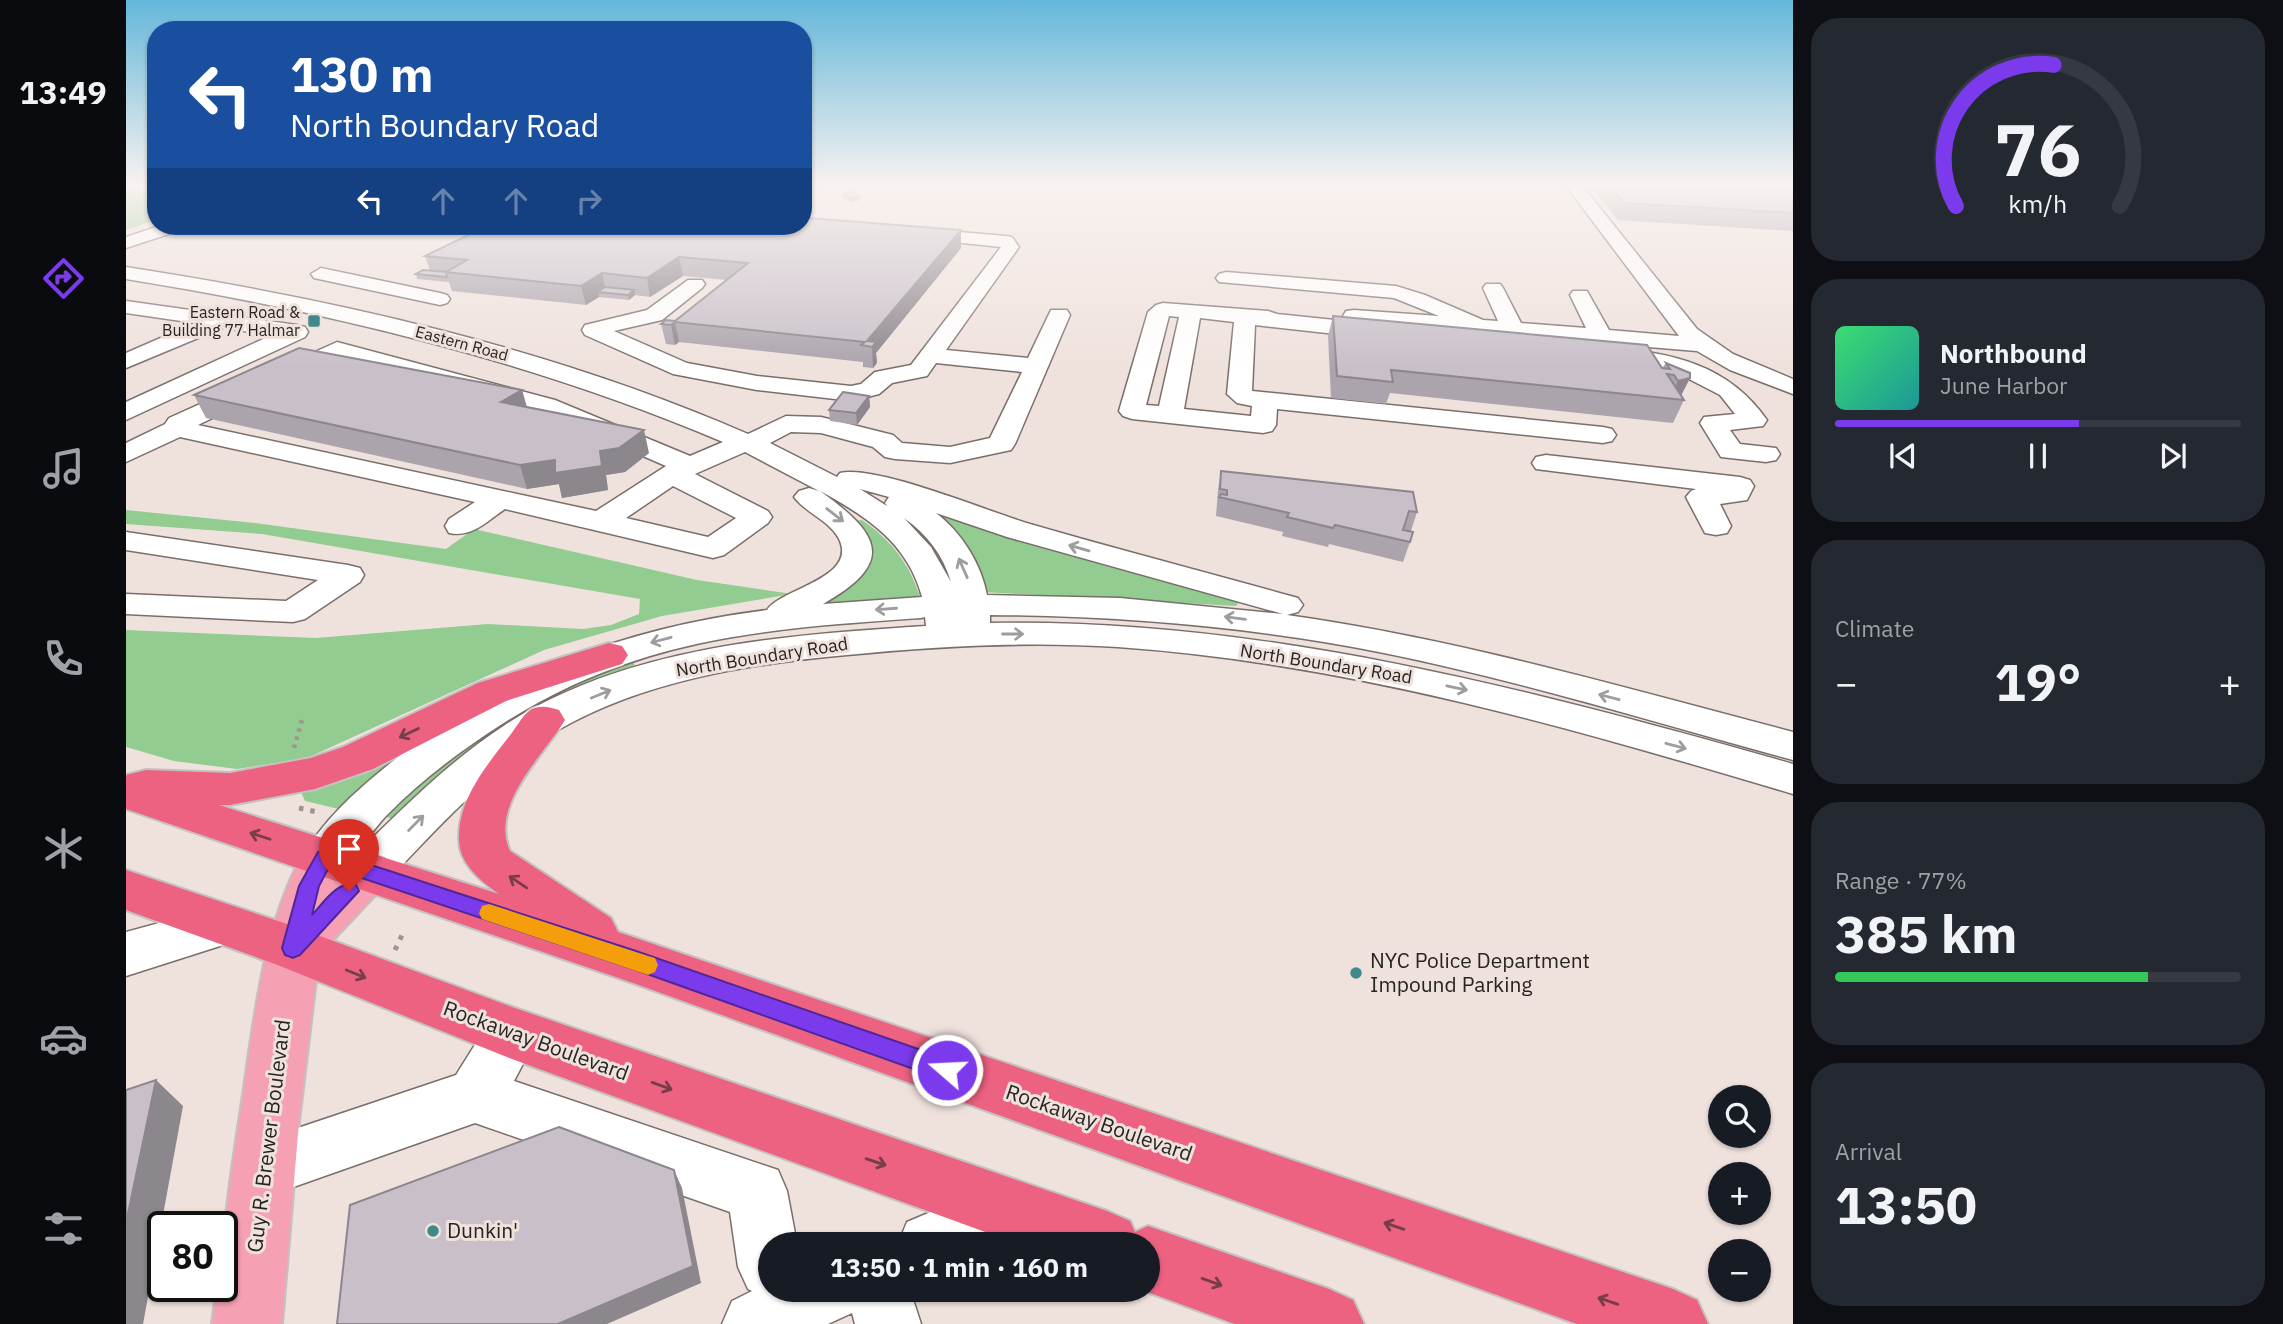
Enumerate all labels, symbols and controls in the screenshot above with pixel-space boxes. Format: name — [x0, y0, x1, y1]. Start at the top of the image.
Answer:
text: 130 m — [290, 42, 434, 105]
icon: left — [175, 49, 266, 140]
text: 13:49 — [19, 71, 107, 113]
text: 76 — [1994, 101, 2082, 196]
text: North Boundary Road — [290, 104, 599, 146]
icon: left — [351, 182, 389, 220]
icon: ahead — [424, 182, 462, 220]
icon: ahead — [497, 182, 535, 220]
icon: right — [570, 182, 608, 220]
text: km/h — [2009, 186, 2067, 219]
icon: directions — [39, 254, 88, 303]
place label: Eastern Road & Building 77 Halmar — [162, 302, 300, 340]
marker: Eastern Road & Building 77 Halmar — [306, 313, 322, 329]
street label: Eastern Road — [413, 321, 511, 365]
text: Northbound — [1940, 336, 2087, 370]
text: June Harbor — [1940, 370, 2068, 400]
icon: previous — [1884, 437, 1922, 475]
icon: pause — [2019, 437, 2057, 475]
icon: next — [2154, 437, 2192, 475]
icon: music — [39, 444, 88, 493]
one-way arrow — [826, 508, 844, 523]
one-way arrow — [1069, 540, 1091, 553]
one-way arrow — [956, 557, 969, 579]
one-way arrow — [875, 603, 898, 616]
one-way arrow — [1225, 611, 1247, 624]
text: Climate — [1835, 613, 1914, 643]
one-way arrow — [1001, 627, 1024, 641]
street label: North Boundary Road — [674, 632, 850, 681]
icon: phone — [39, 634, 88, 683]
one-way arrow — [650, 634, 673, 647]
street label: North Boundary Road — [1238, 639, 1414, 688]
text: 19° — [1995, 648, 2081, 715]
text: − — [1835, 658, 1858, 707]
text: + — [2218, 658, 2241, 707]
one-way arrow — [1445, 681, 1468, 695]
one-way arrow — [589, 686, 611, 699]
one-way arrow — [1598, 690, 1620, 703]
one-way arrow — [399, 727, 420, 741]
one-way arrow — [1665, 740, 1687, 753]
one-way arrow — [407, 815, 424, 832]
pin — [319, 819, 379, 891]
icon: climate — [39, 824, 88, 873]
one-way arrow — [249, 829, 271, 841]
icon: arrive — [330, 830, 368, 868]
text: Range · 77% — [1835, 865, 1967, 895]
one-way arrow — [508, 875, 528, 889]
text: 385 km — [1835, 900, 2017, 967]
place label: NYC Police Department Impound Parking — [1370, 946, 1590, 998]
marker: NYC Police Department Impound Parking — [1348, 965, 1364, 981]
one-way arrow — [345, 968, 366, 981]
street label: Rockaway Boulevard — [440, 993, 633, 1087]
icon: car — [39, 1014, 88, 1063]
street label: Guy R. Brewer Boulevard — [240, 1018, 296, 1254]
position arrow — [910, 1033, 984, 1107]
street label: Rockaway Boulevard — [1002, 1077, 1196, 1167]
one-way arrow — [650, 1081, 672, 1093]
map controls — [1708, 1085, 1771, 1302]
button: search — [1708, 1085, 1771, 1148]
text: Arrival — [1835, 1136, 1902, 1166]
one-way arrow — [864, 1157, 886, 1169]
button: + — [1708, 1162, 1771, 1225]
text: 13:50 — [1835, 1171, 1977, 1238]
icon: filters — [39, 1204, 88, 1253]
speed limit sign: 80 — [147, 1211, 238, 1302]
place label: Dunkin' — [447, 1216, 518, 1244]
one-way arrow — [1383, 1219, 1405, 1231]
marker: Dunkin' — [425, 1223, 441, 1239]
button: − — [1708, 1239, 1771, 1302]
text: 13:50 · 1 min · 160 m — [830, 1250, 1088, 1284]
one-way arrow — [1201, 1277, 1223, 1289]
one-way arrow — [1598, 1294, 1620, 1307]

